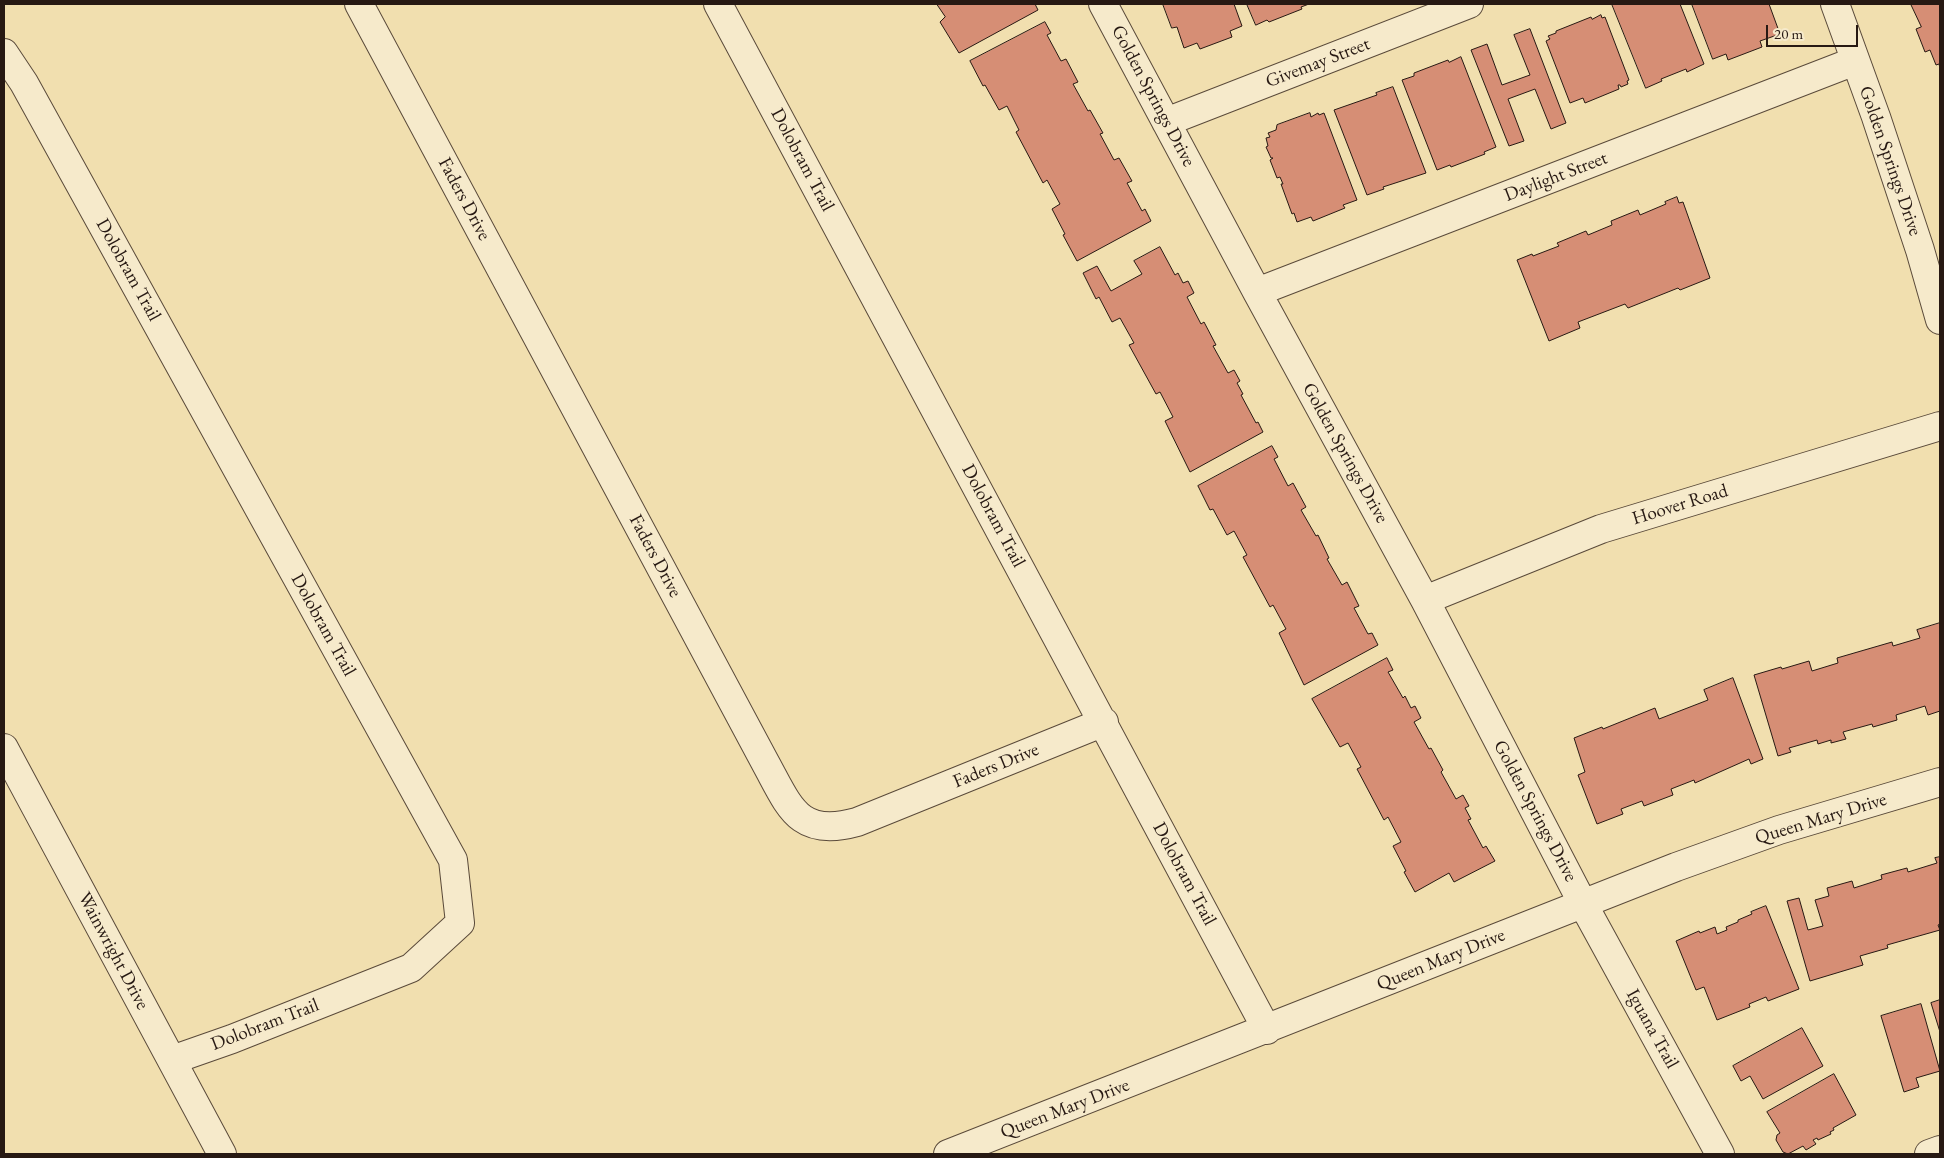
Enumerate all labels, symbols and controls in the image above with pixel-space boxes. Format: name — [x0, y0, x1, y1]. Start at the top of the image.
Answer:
scale bar — [1769, 15, 1862, 47]
street label: Golden Springs Drive — [1106, 21, 1200, 171]
text: 20 m — [1774, 24, 1803, 43]
street label: Givemay Street — [1263, 33, 1373, 93]
street label: Golden Springs Drive — [1854, 83, 1926, 239]
street label: Dolobram Trail — [765, 104, 839, 216]
street label: Daylight Street — [1501, 147, 1611, 207]
street label: Faders Drive — [433, 154, 495, 244]
street label: Dolobram Trail — [90, 215, 166, 325]
street label: Golden Springs Drive — [1297, 379, 1393, 527]
street label: Dolobram Trail — [956, 460, 1030, 572]
street label: Hoover Road — [1629, 480, 1731, 530]
street label: Faders Drive — [624, 511, 686, 601]
street label: Dolobram Trail — [285, 570, 361, 680]
street label: Golden Springs Drive — [1488, 736, 1582, 886]
street label: Faders Drive — [950, 738, 1042, 794]
street label: Queen Mary Drive — [1752, 788, 1890, 850]
street label: Dolobram Trail — [1147, 818, 1221, 930]
street label: Wainwright Drive — [72, 888, 154, 1014]
street label: Queen Mary Drive — [1374, 924, 1508, 996]
street label: Iguana Trail — [1621, 985, 1683, 1073]
street label: Dolobram Trail — [208, 994, 322, 1056]
street label: Queen Mary Drive — [997, 1074, 1133, 1144]

